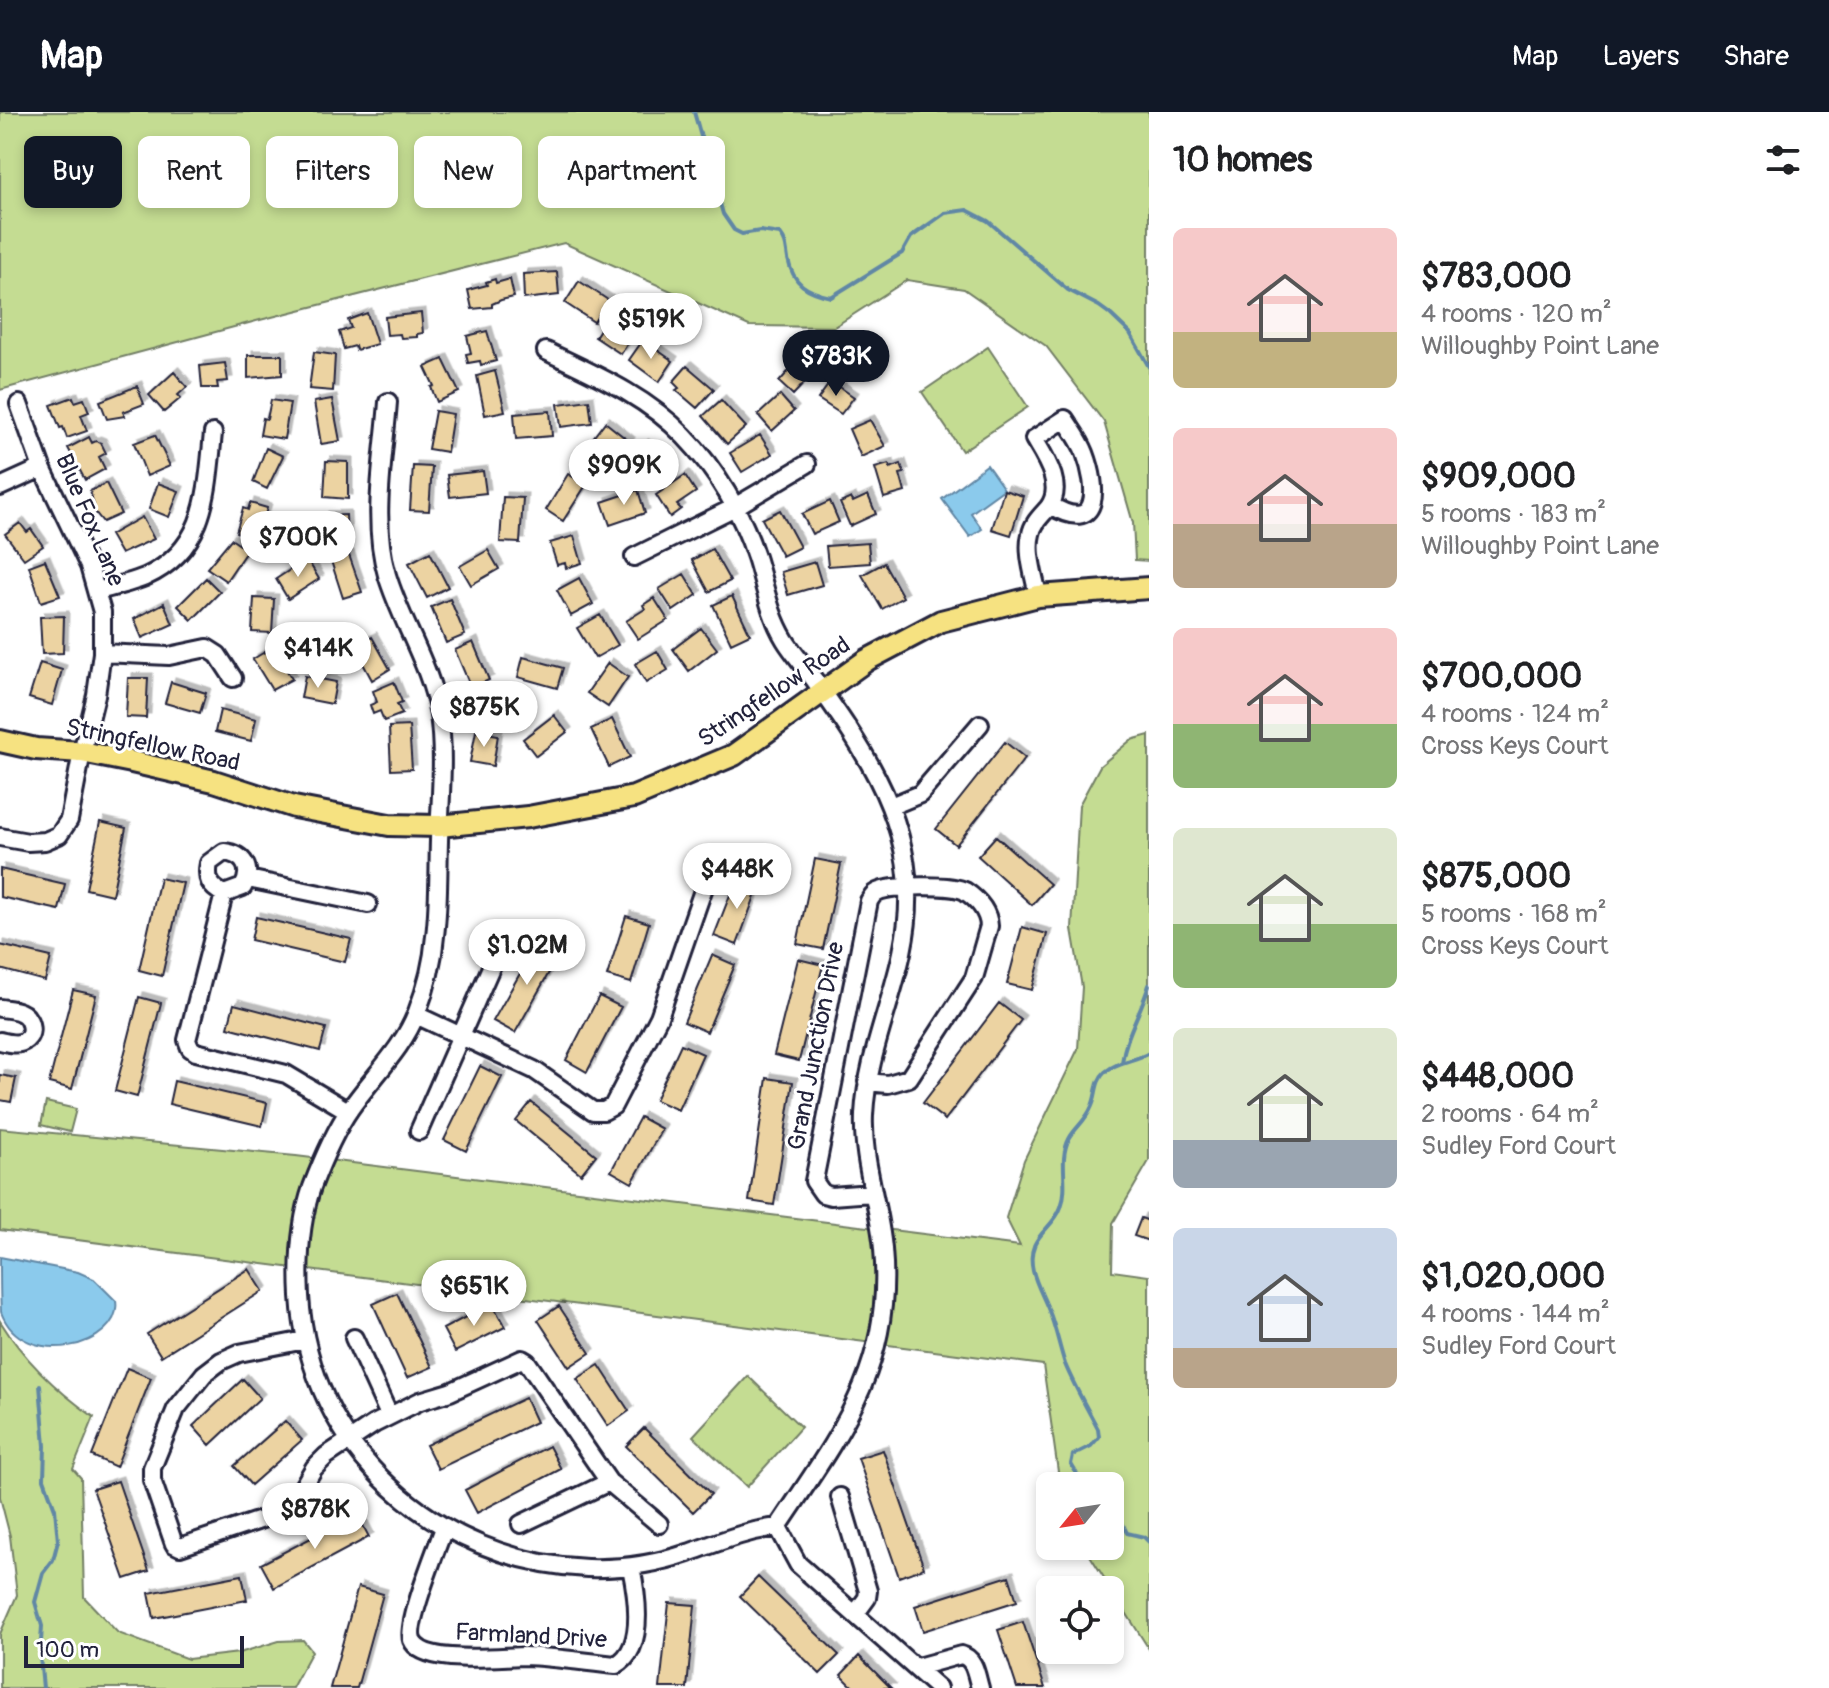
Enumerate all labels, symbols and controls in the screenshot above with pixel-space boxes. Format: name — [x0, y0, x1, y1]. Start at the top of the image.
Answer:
text: Map — [40, 32, 103, 80]
text: Map — [1512, 39, 1558, 74]
text: Layers — [1602, 39, 1679, 74]
text: Share — [1723, 39, 1789, 74]
chip: Buy — [24, 136, 122, 208]
chip: Rent — [138, 136, 250, 208]
chip: Filters — [266, 136, 398, 208]
chip: New — [414, 136, 522, 208]
chip: Apartment — [538, 136, 725, 208]
icon: filters — [1761, 138, 1805, 182]
text: 10 homes — [1173, 139, 1312, 182]
text: $783,000 — [1421, 255, 1572, 298]
icon: home — [1237, 260, 1333, 356]
pin: $519K — [595, 293, 707, 361]
text: 4 rooms · 120 m² — [1421, 298, 1612, 330]
text: $519K — [617, 303, 685, 335]
pin: $783K — [780, 330, 892, 398]
text: Willoughby Point Lane — [1421, 330, 1659, 362]
text: $783K — [800, 340, 872, 372]
pin: $909K — [568, 439, 680, 507]
street label: Blue Fox Lane — [49, 449, 131, 591]
text: $909K — [587, 449, 661, 481]
text: $909,000 — [1421, 455, 1576, 498]
icon: home — [1237, 460, 1333, 556]
text: 5 rooms · 183 m² — [1421, 498, 1606, 530]
pin: $700K — [242, 511, 354, 579]
text: $700K — [258, 521, 338, 553]
text: Willoughby Point Lane — [1421, 530, 1659, 562]
pin: $414K — [262, 622, 374, 690]
street label: Stringfellow Road — [692, 630, 856, 754]
text: $414K — [283, 632, 353, 664]
text: $700,000 — [1421, 655, 1582, 698]
icon: home — [1237, 660, 1333, 756]
pin: $875K — [428, 681, 540, 749]
text: $875K — [449, 691, 519, 723]
text: 4 rooms · 124 m² — [1421, 698, 1609, 730]
street label: Stringfellow Road — [63, 712, 243, 778]
text: Cross Keys Court — [1421, 730, 1608, 762]
pin: $448K — [681, 843, 793, 911]
text: $448K — [700, 853, 774, 885]
text: $875,000 — [1421, 855, 1571, 898]
icon: home — [1237, 860, 1333, 956]
text: 5 rooms · 168 m² — [1421, 898, 1607, 930]
pin: $1.02M — [462, 919, 592, 987]
text: $1.02M — [487, 929, 567, 961]
text: Cross Keys Court — [1421, 930, 1608, 962]
street label: Grand Junction Drive — [782, 939, 850, 1153]
text: $448,000 — [1421, 1055, 1574, 1098]
icon: home — [1237, 1060, 1333, 1156]
text: 2 rooms · 64 m² — [1421, 1098, 1599, 1130]
text: Sudley Ford Court — [1421, 1130, 1616, 1162]
text: $1,020,000 — [1421, 1255, 1605, 1298]
pin: $651K — [418, 1260, 530, 1328]
icon: home — [1237, 1260, 1333, 1356]
text: $651K — [439, 1270, 509, 1302]
text: 4 rooms · 144 m² — [1421, 1298, 1610, 1330]
text: Sudley Ford Court — [1421, 1330, 1616, 1362]
north arrow — [1036, 1472, 1124, 1560]
map controls — [1036, 1472, 1124, 1664]
pin: $878K — [259, 1483, 371, 1551]
text: $878K — [280, 1493, 350, 1525]
button: locate — [1036, 1576, 1124, 1664]
street label: Farmland Drive — [454, 1618, 608, 1654]
scale bar — [24, 1632, 244, 1668]
text: 100 m — [36, 1636, 99, 1664]

